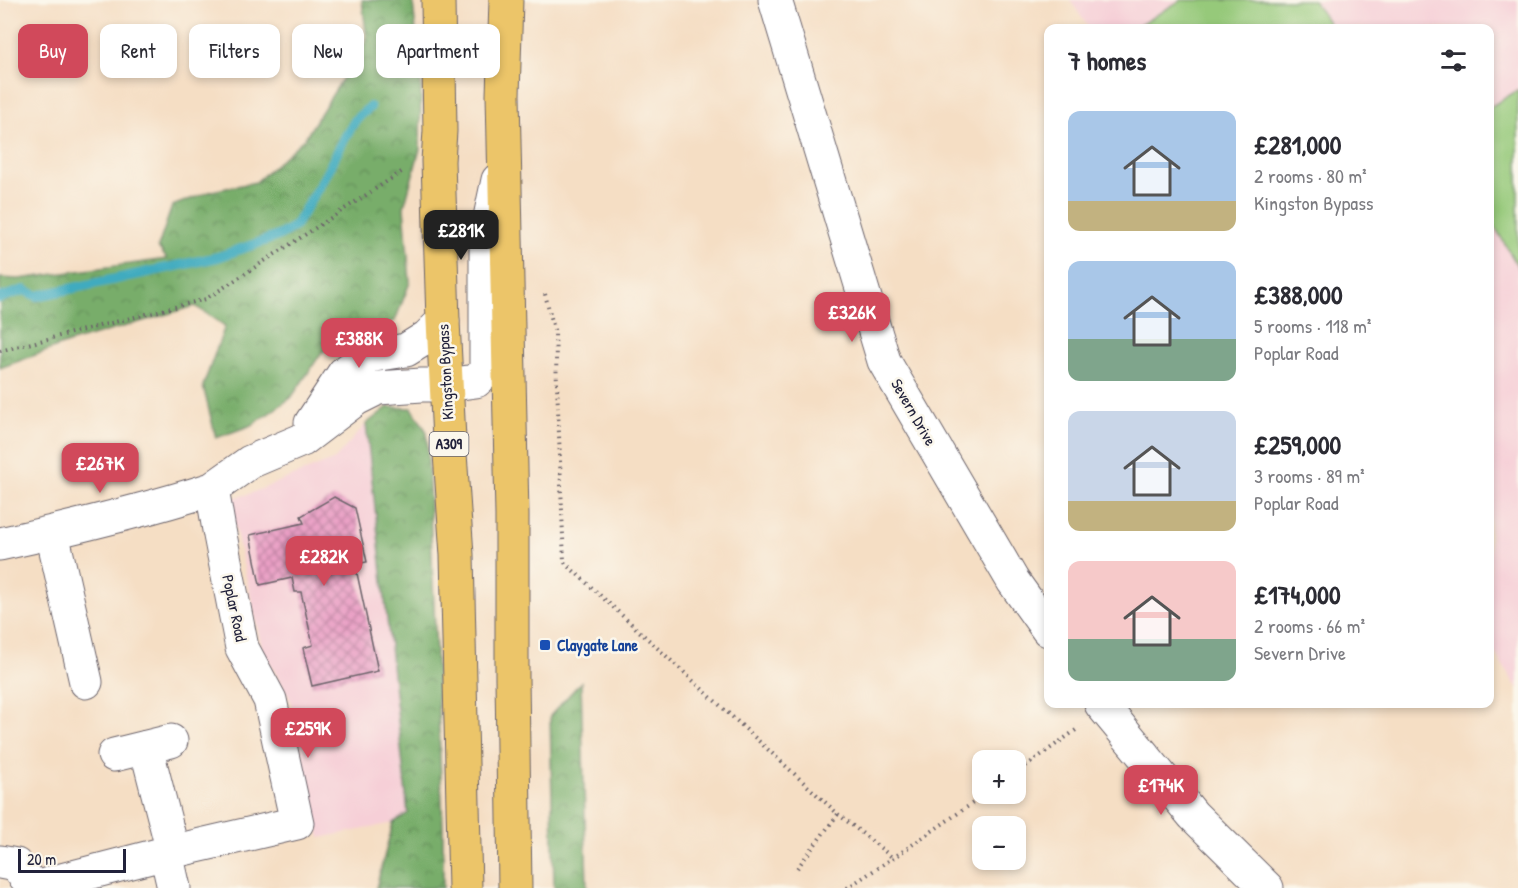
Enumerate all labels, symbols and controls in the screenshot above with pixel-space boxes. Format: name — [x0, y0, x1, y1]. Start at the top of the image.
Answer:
chip: Buy — [18, 24, 88, 78]
chip: Rent — [100, 24, 177, 78]
chip: Filters — [189, 24, 280, 78]
chip: New — [292, 24, 364, 78]
chip: Apartment — [376, 24, 500, 78]
text: 7 homes — [1068, 43, 1146, 78]
icon: filters — [1437, 44, 1470, 77]
text: £281,000 — [1254, 127, 1341, 162]
icon: home — [1116, 135, 1188, 207]
text: 2 rooms · 80 m² — [1254, 162, 1367, 189]
text: Kingston Bypass — [1254, 189, 1374, 216]
pin: £281K — [419, 210, 503, 261]
text: £281K — [438, 216, 484, 243]
text: £388,000 — [1254, 277, 1343, 312]
icon: home — [1116, 285, 1188, 357]
pin: £326K — [810, 292, 894, 343]
text: £326K — [828, 298, 876, 325]
text: 5 rooms · 118 m² — [1254, 312, 1371, 339]
pin: £388K — [317, 318, 401, 369]
text: £388K — [335, 324, 383, 351]
street label: Kingston Bypass — [432, 324, 458, 420]
text: Poplar Road — [1254, 339, 1338, 366]
street label: Severn Drive — [886, 375, 942, 450]
text: £259,000 — [1254, 427, 1341, 462]
road number: A309 — [430, 432, 468, 456]
icon: home — [1116, 435, 1188, 507]
pin: £267K — [58, 443, 142, 494]
text: £267K — [76, 449, 124, 476]
text: 3 rooms · 89 m² — [1254, 462, 1365, 489]
text: Poplar Road — [1254, 489, 1338, 516]
pin: £282K — [282, 536, 366, 587]
text: £282K — [300, 542, 348, 569]
street label: Poplar Road — [217, 573, 253, 643]
text: £174,000 — [1254, 577, 1341, 612]
icon: home — [1116, 585, 1188, 657]
text: 2 rooms · 66 m² — [1254, 612, 1365, 639]
place label: Claygate Lane — [557, 634, 638, 657]
marker: Claygate Lane — [538, 638, 552, 652]
text: Severn Drive — [1254, 639, 1346, 666]
pin: £259K — [266, 708, 350, 759]
text: £259K — [285, 714, 331, 741]
map controls — [972, 750, 1026, 870]
button: + — [972, 750, 1026, 804]
pin: £174K — [1119, 765, 1203, 816]
text: £174K — [1138, 771, 1184, 798]
button: − — [972, 816, 1026, 870]
scale bar — [18, 846, 126, 874]
text: 20 m — [27, 848, 56, 870]

